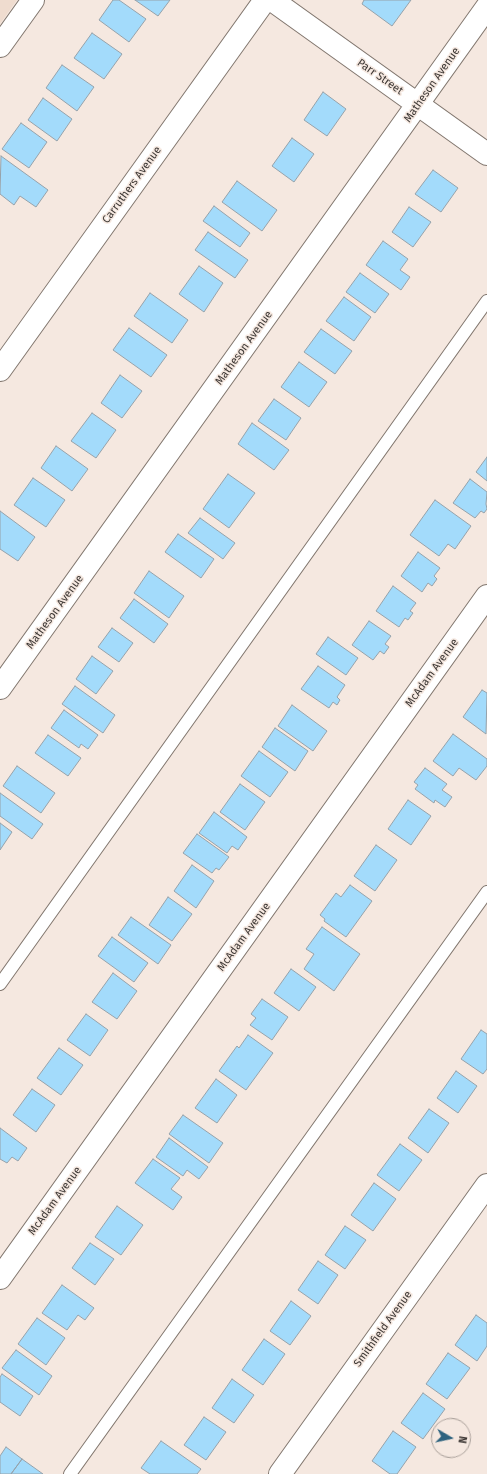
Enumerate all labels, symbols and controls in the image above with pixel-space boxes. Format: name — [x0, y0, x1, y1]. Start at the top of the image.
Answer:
street label: Matheson Avenue — [401, 45, 463, 125]
street label: Parr Street — [354, 56, 406, 98]
street label: Carruthers Avenue — [100, 144, 164, 226]
street label: Matheson Avenue — [213, 308, 275, 388]
street label: Matheson Avenue — [24, 572, 86, 652]
street label: McAdam Avenue — [403, 636, 461, 710]
street label: McAdam Avenue — [215, 900, 273, 974]
street label: McAdam Avenue — [26, 1164, 84, 1238]
street label: Smithfield Avenue — [351, 1289, 415, 1369]
north arrow — [431, 1418, 471, 1458]
text: N — [455, 1435, 469, 1444]

